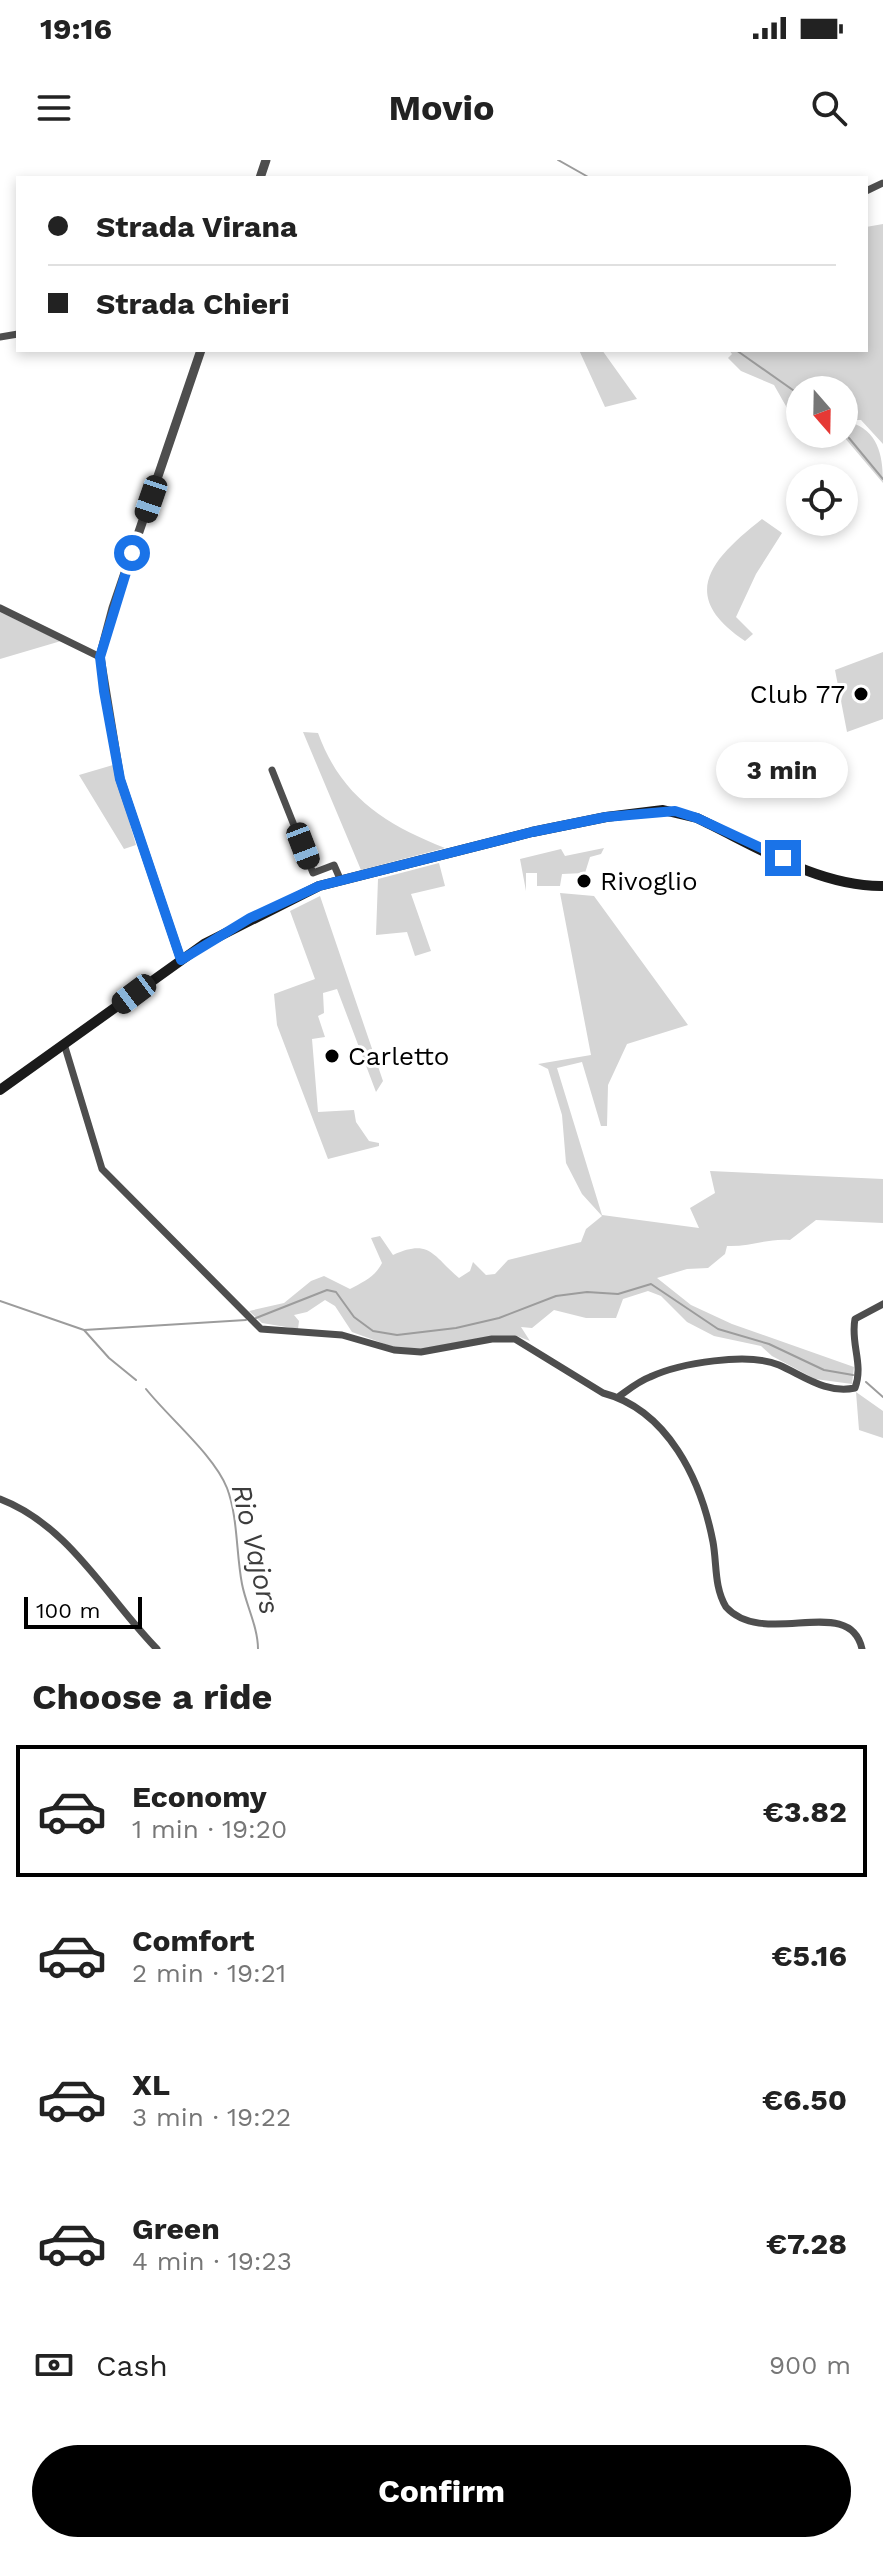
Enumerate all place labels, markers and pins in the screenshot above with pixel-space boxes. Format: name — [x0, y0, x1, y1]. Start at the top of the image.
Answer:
place label: Club 77 — [750, 679, 845, 709]
marker: Club 77 — [852, 685, 870, 703]
place label: Rivoglio — [600, 866, 698, 896]
marker: Rivoglio — [575, 872, 593, 890]
place label: Carletto — [348, 1041, 449, 1071]
marker: Carletto — [323, 1047, 341, 1065]

